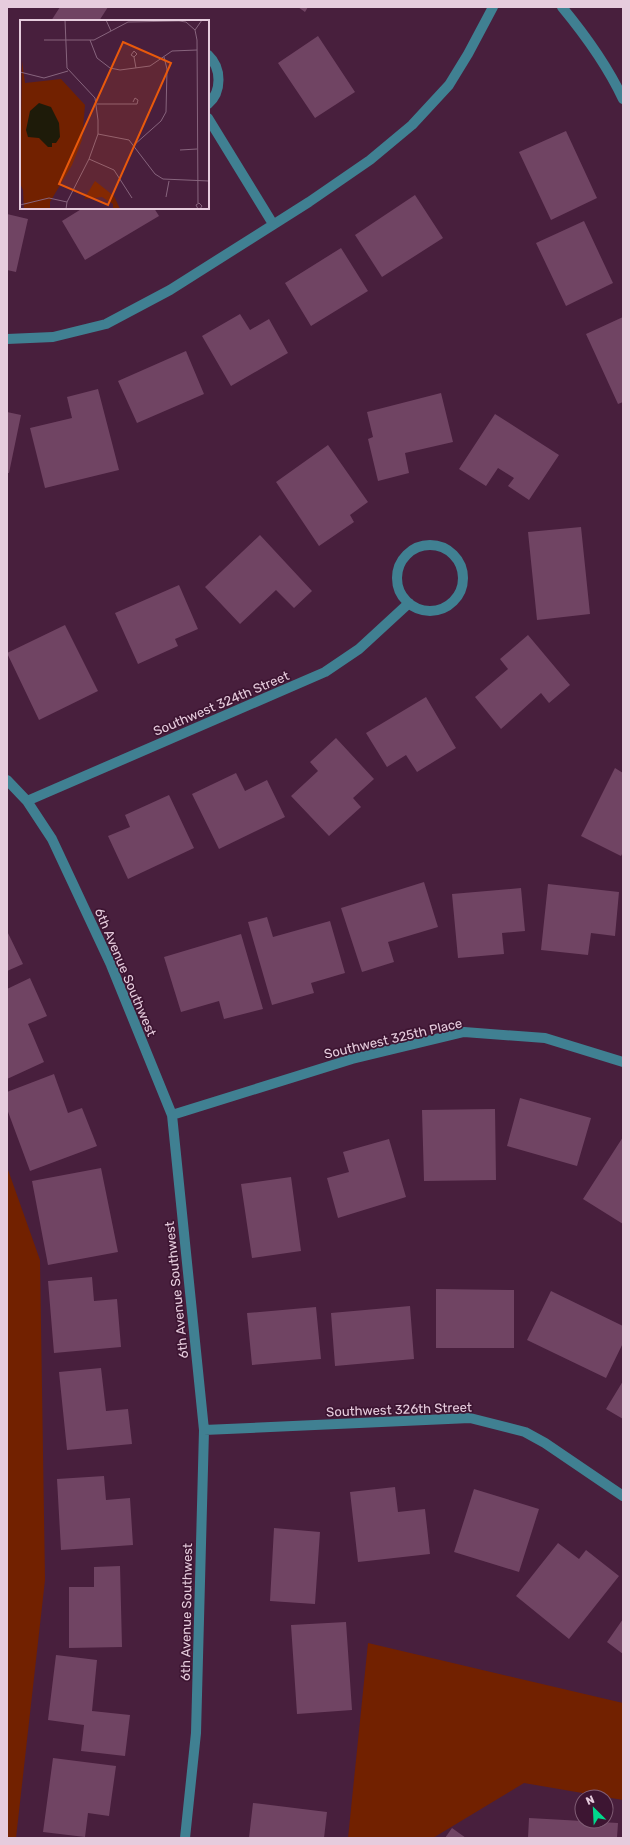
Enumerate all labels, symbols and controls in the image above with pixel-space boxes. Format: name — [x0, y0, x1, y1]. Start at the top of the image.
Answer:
inset map — [20, 20, 209, 209]
street label: Southwest 324th Street — [151, 668, 291, 739]
street label: 6th Avenue Southwest — [92, 906, 159, 1039]
street label: Southwest 325th Place — [323, 1015, 464, 1062]
street label: 6th Avenue Southwest — [162, 1221, 191, 1359]
street label: Southwest 326th Street — [326, 1399, 472, 1420]
street label: 6th Avenue Southwest — [178, 1543, 195, 1681]
north arrow — [574, 1789, 614, 1829]
text: N — [584, 1793, 596, 1808]

